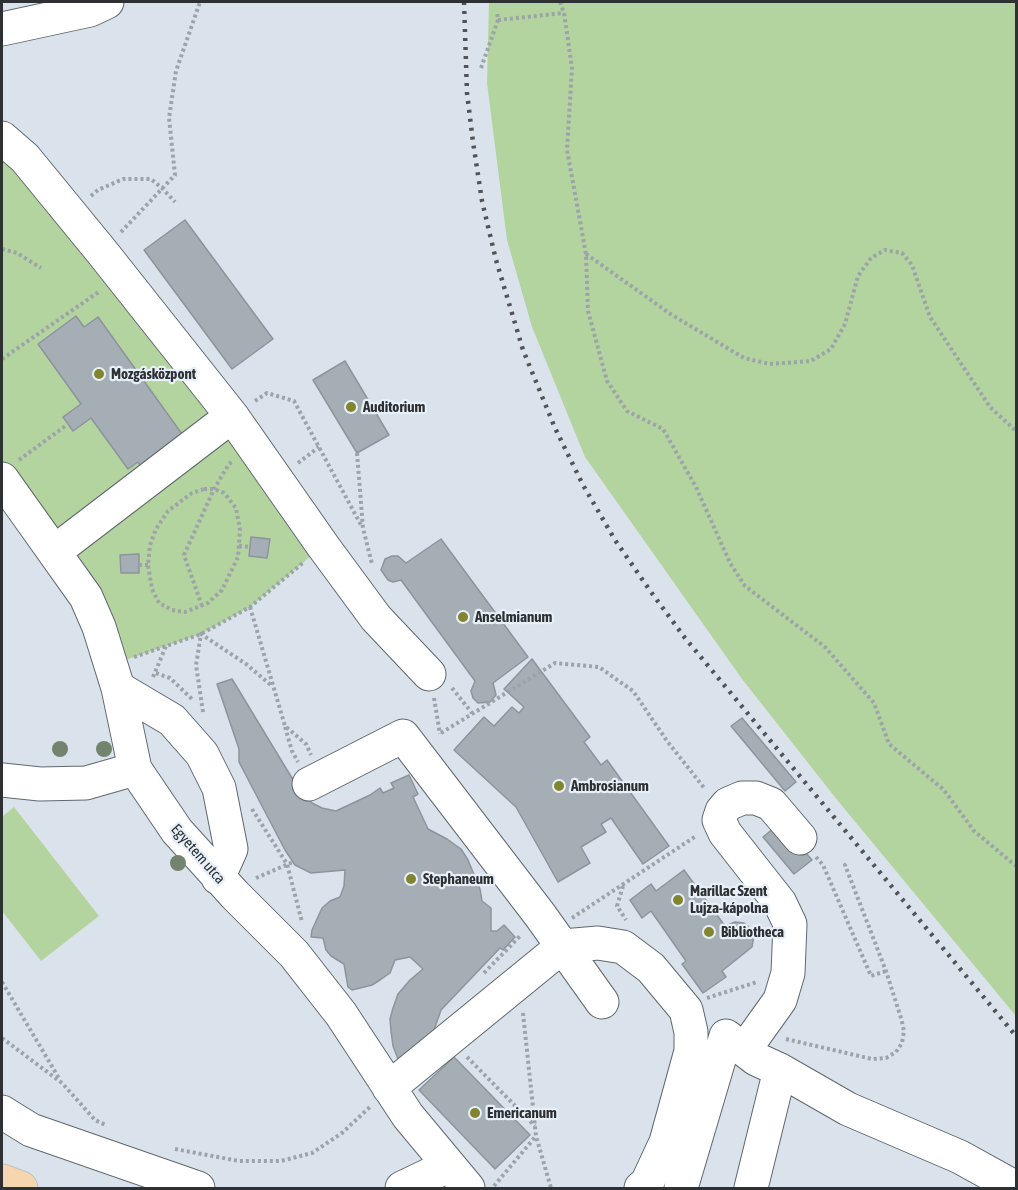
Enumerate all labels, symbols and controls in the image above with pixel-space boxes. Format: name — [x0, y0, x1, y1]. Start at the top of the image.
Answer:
place label: Mozgásközpont — [111, 365, 196, 383]
marker: Mozgásközpont — [92, 367, 106, 381]
place label: Auditorium — [363, 398, 425, 416]
marker: Auditorium — [344, 400, 358, 414]
place label: Anselmianum — [475, 608, 552, 626]
marker: Anselmianum — [456, 610, 470, 624]
place label: Ambrosianum — [571, 777, 649, 795]
marker: Ambrosianum — [552, 779, 566, 793]
street label: Egyetem utca — [167, 820, 229, 888]
place label: Stephaneum — [423, 870, 494, 888]
marker: Stephaneum — [404, 872, 418, 886]
place label: Marillac Szent Lujza-kápolna — [690, 882, 769, 917]
marker: Marillac Szent Lujza-kápolna — [671, 893, 685, 907]
place label: Bibliotheca — [721, 923, 784, 941]
marker: Bibliotheca — [702, 925, 716, 939]
place label: Emericanum — [487, 1104, 557, 1122]
marker: Emericanum — [468, 1106, 482, 1120]

